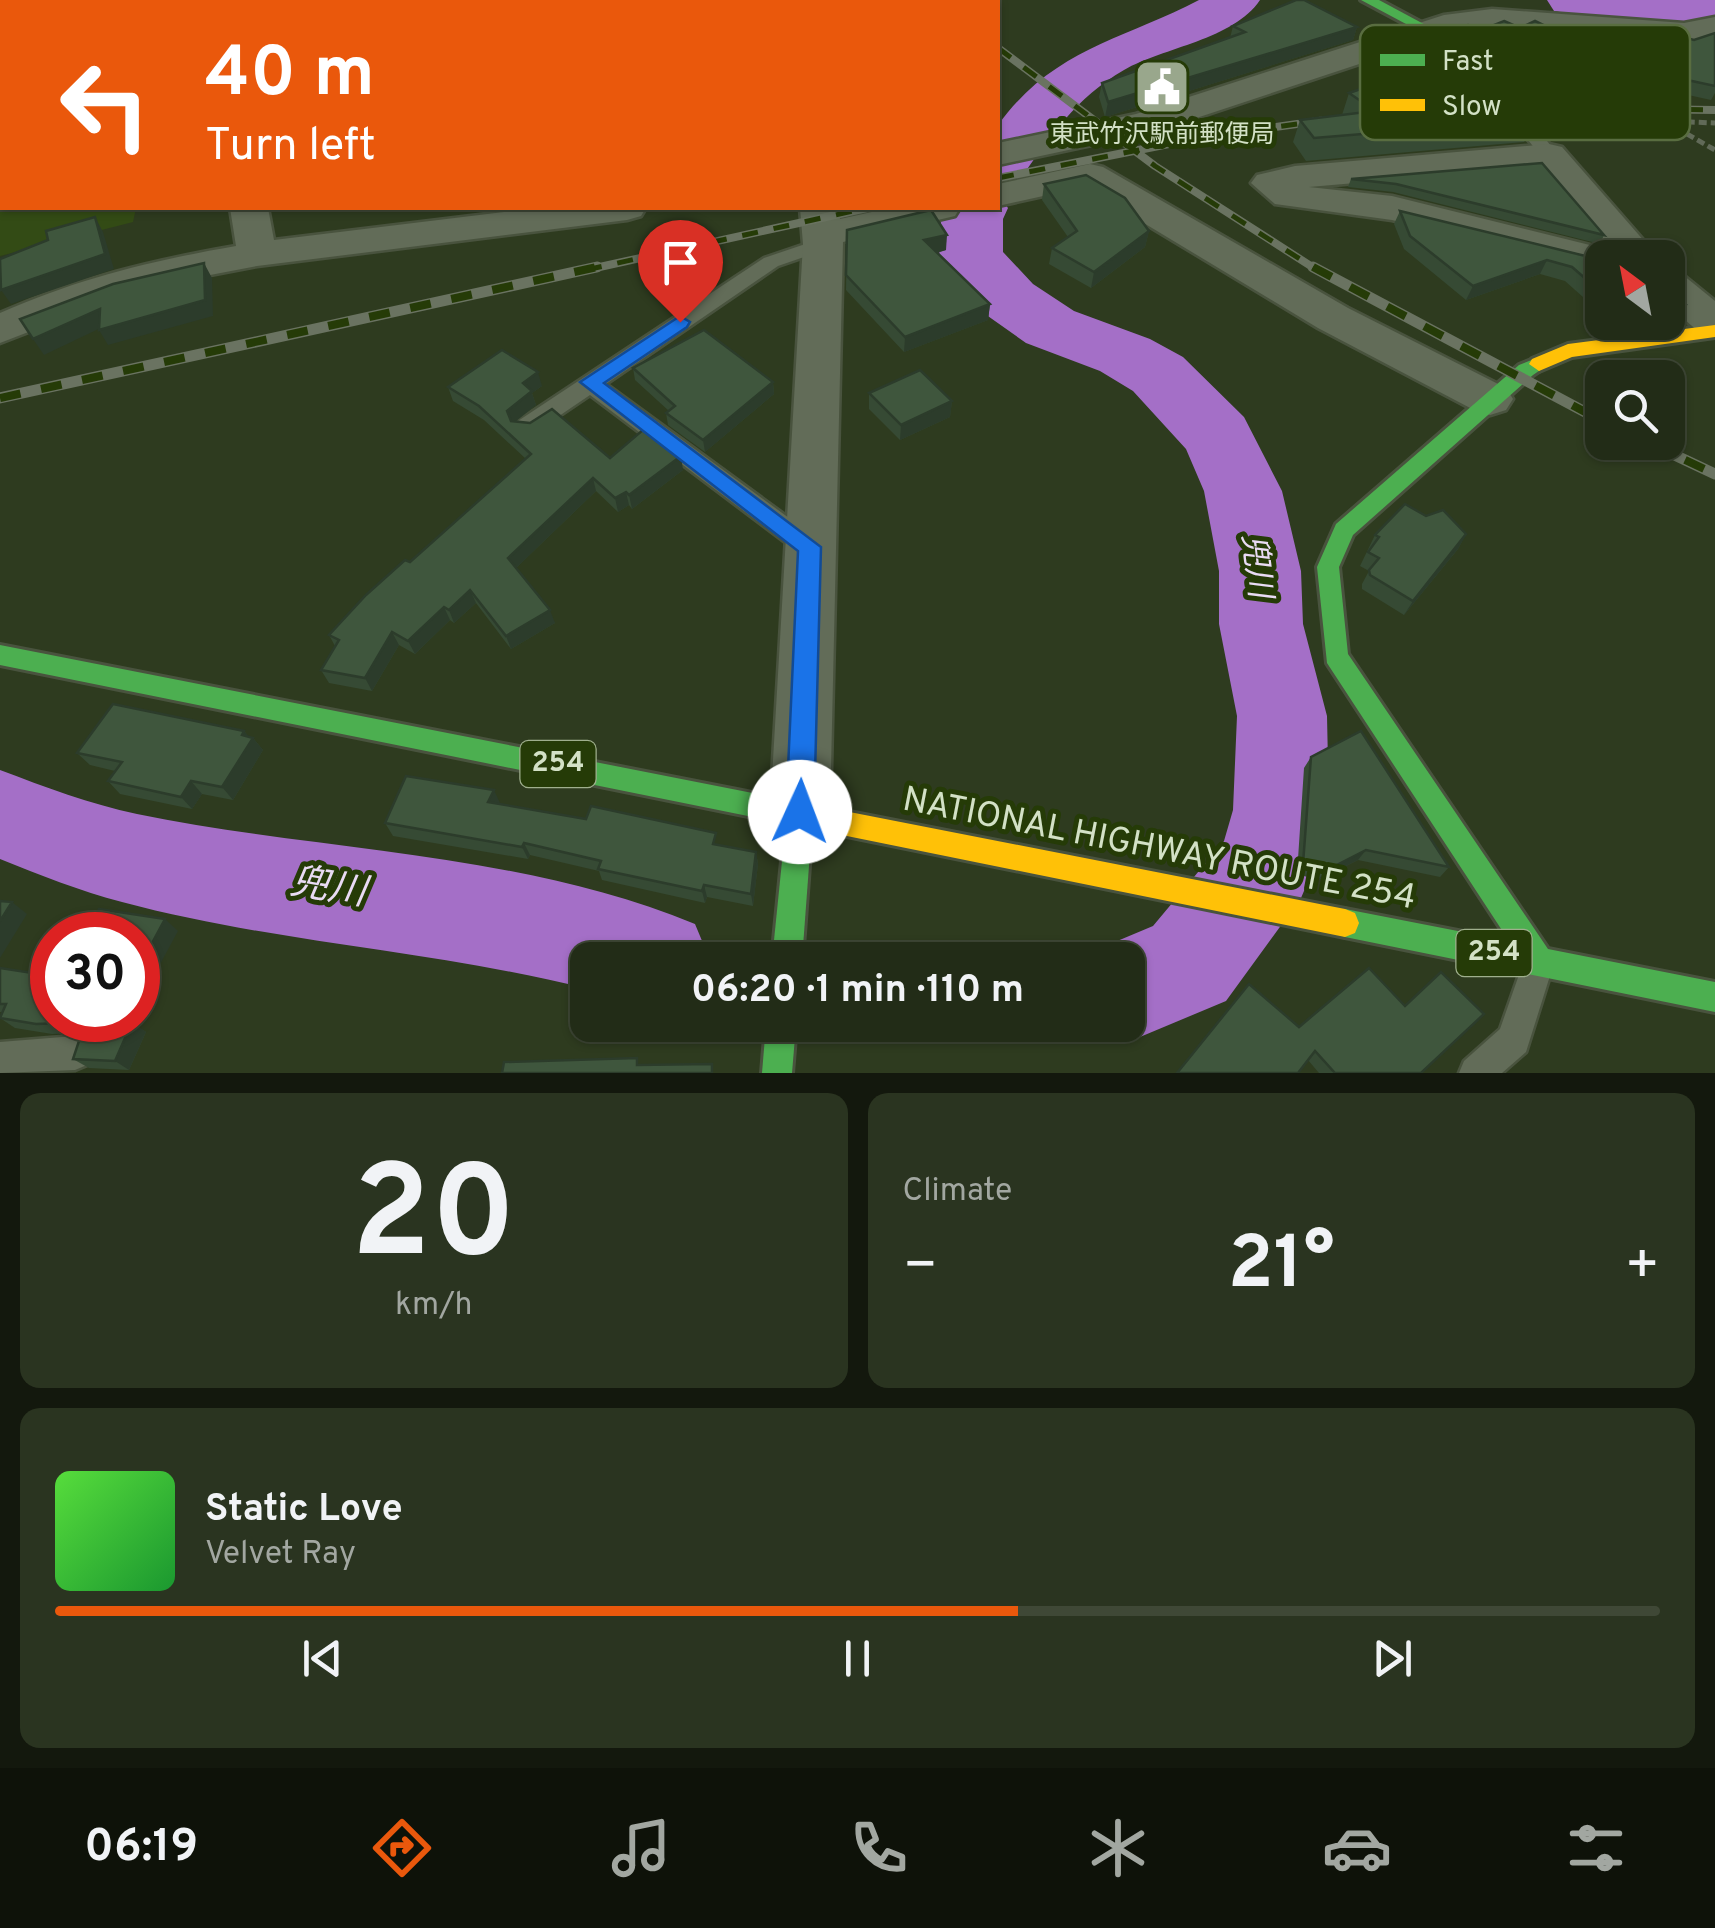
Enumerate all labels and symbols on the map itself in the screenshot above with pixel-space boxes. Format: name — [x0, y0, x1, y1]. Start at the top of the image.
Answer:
legend — [1360, 25, 1690, 140]
text: Fast — [1442, 45, 1494, 81]
public building icon: 東武竹沢駅前郵便局 — [1132, 57, 1192, 117]
text: Slow — [1442, 90, 1501, 126]
place label: 東武竹沢駅前郵便局 — [1049, 120, 1275, 152]
pin — [638, 220, 723, 323]
north arrow — [1585, 240, 1685, 340]
water label: 兜川 — [1231, 532, 1279, 603]
road number: 254 — [520, 741, 596, 787]
position arrow — [748, 760, 852, 864]
street label: NATIONAL HIGHWAY ROUTE 254 — [899, 779, 1419, 921]
water label: 兜川 — [287, 859, 373, 920]
speed limit sign: 30 — [30, 912, 160, 1042]
road number: 254 — [1456, 930, 1532, 976]

